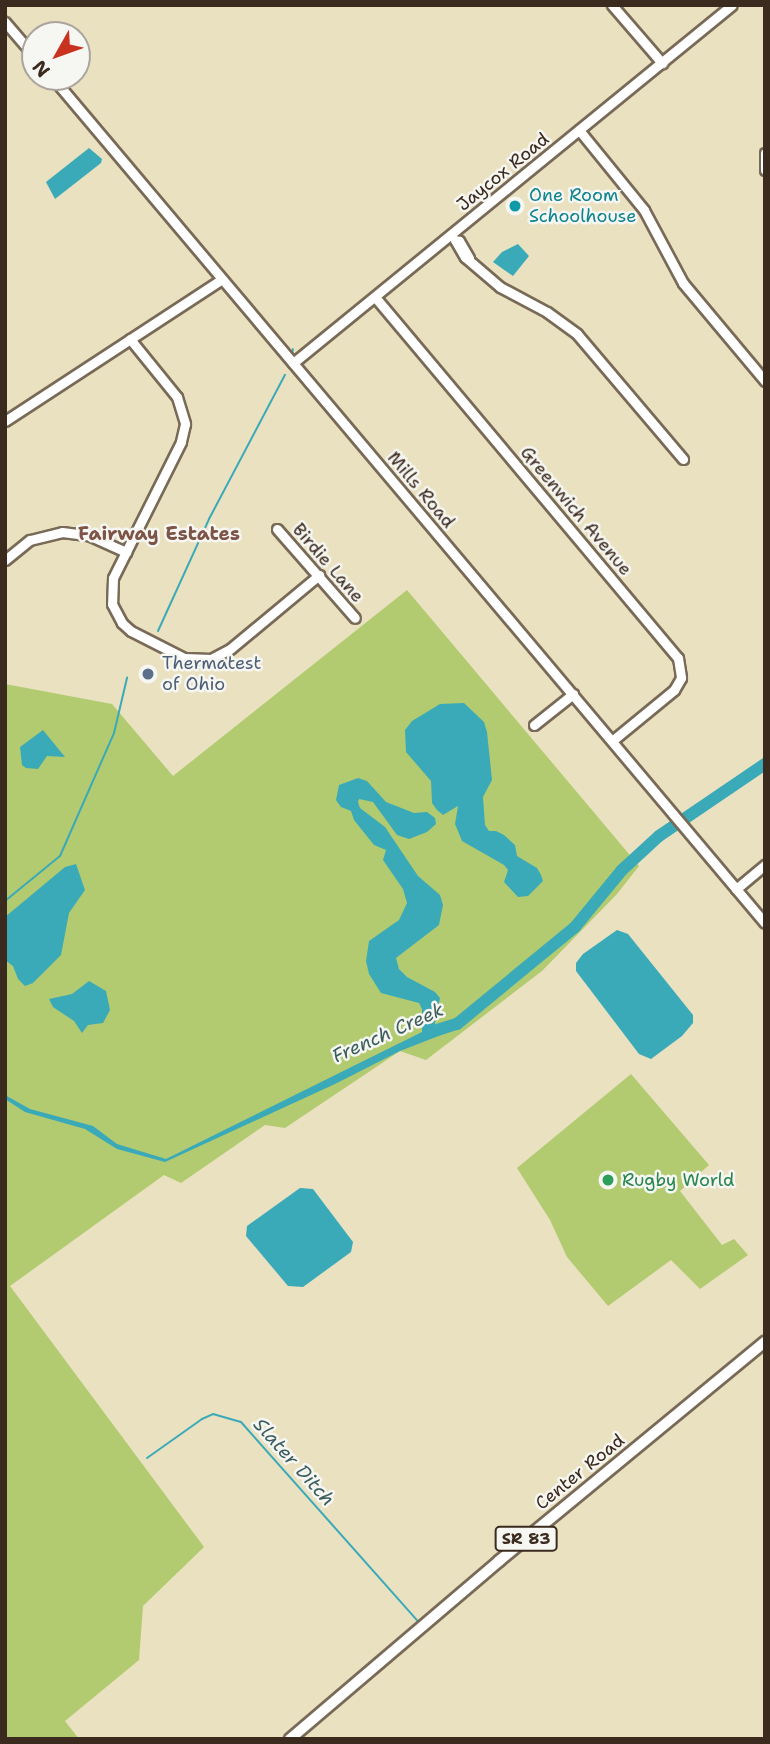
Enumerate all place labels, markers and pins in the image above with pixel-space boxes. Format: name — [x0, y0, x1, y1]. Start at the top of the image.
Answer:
place label: One Room Schoolhouse — [529, 185, 636, 228]
marker: One Room Schoolhouse — [507, 198, 523, 214]
place label: Thermatest of Ohio — [162, 653, 261, 696]
marker: Thermatest of Ohio — [140, 666, 156, 682]
place label: Rugby World — [622, 1169, 734, 1191]
marker: Rugby World — [600, 1172, 616, 1188]

